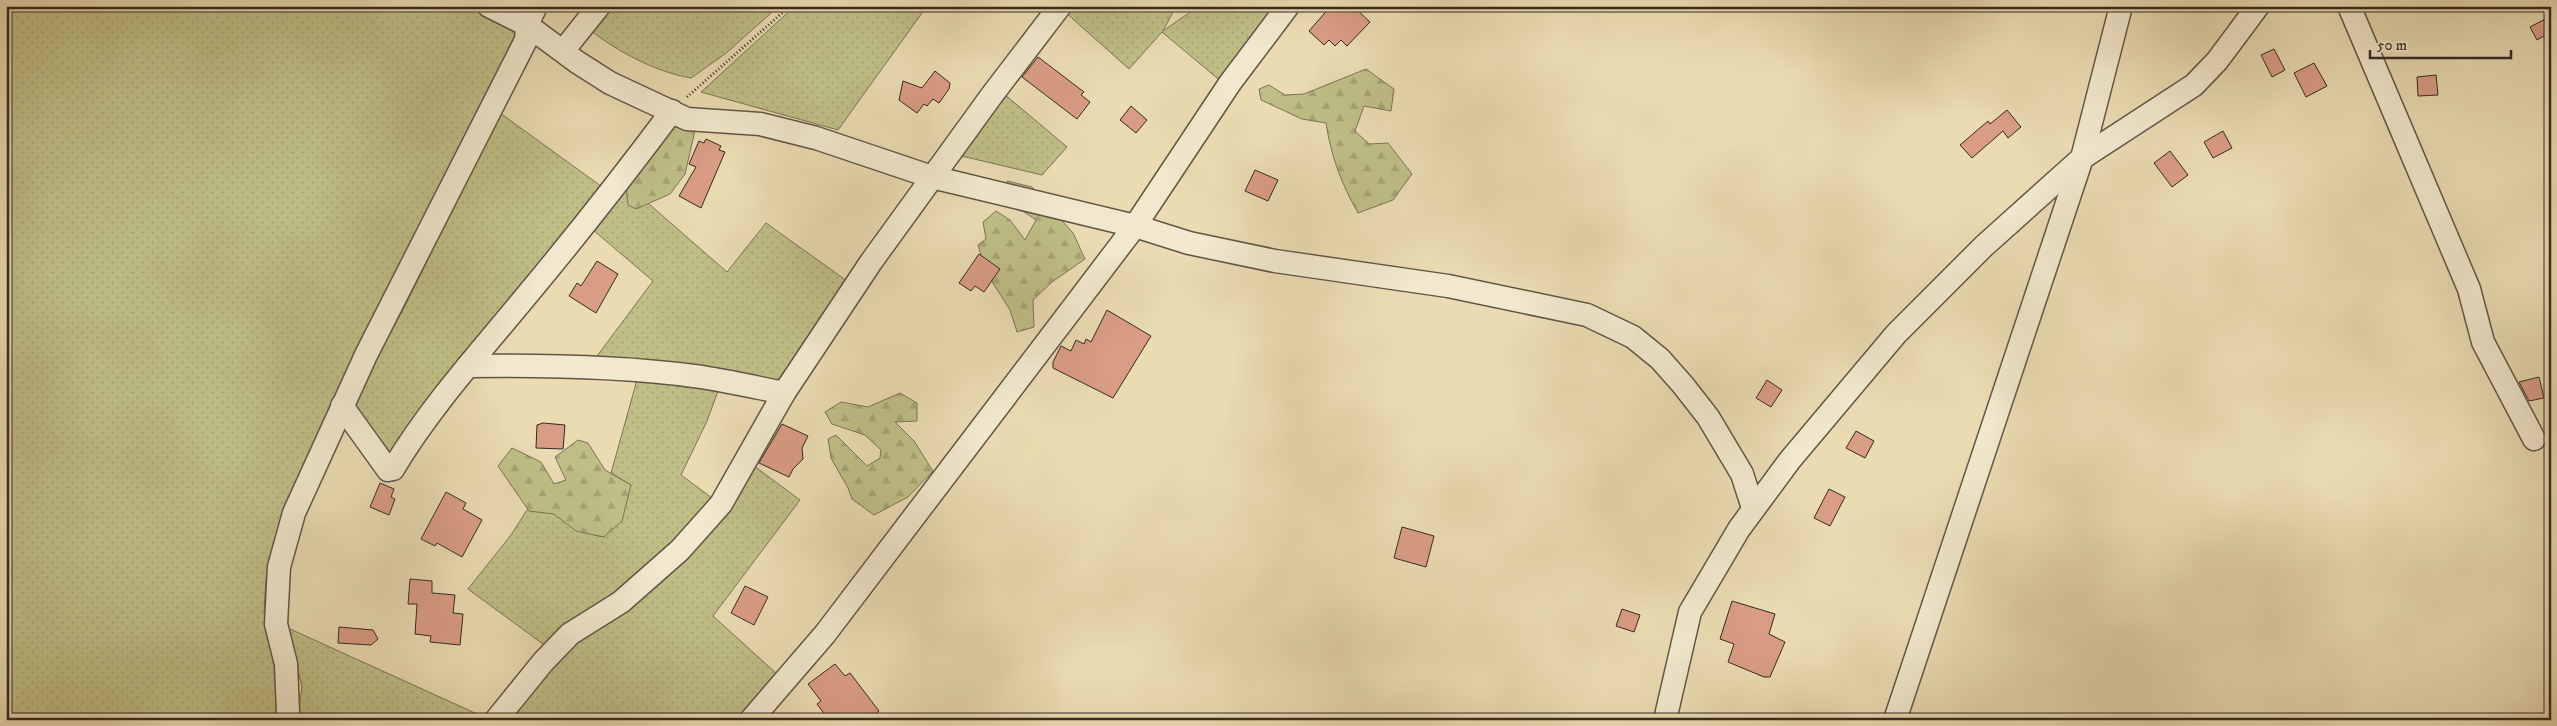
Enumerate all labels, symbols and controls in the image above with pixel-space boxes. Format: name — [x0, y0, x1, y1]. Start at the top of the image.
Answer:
scale bar — [2370, 28, 2511, 60]
text: 50 m — [2377, 36, 2407, 55]

